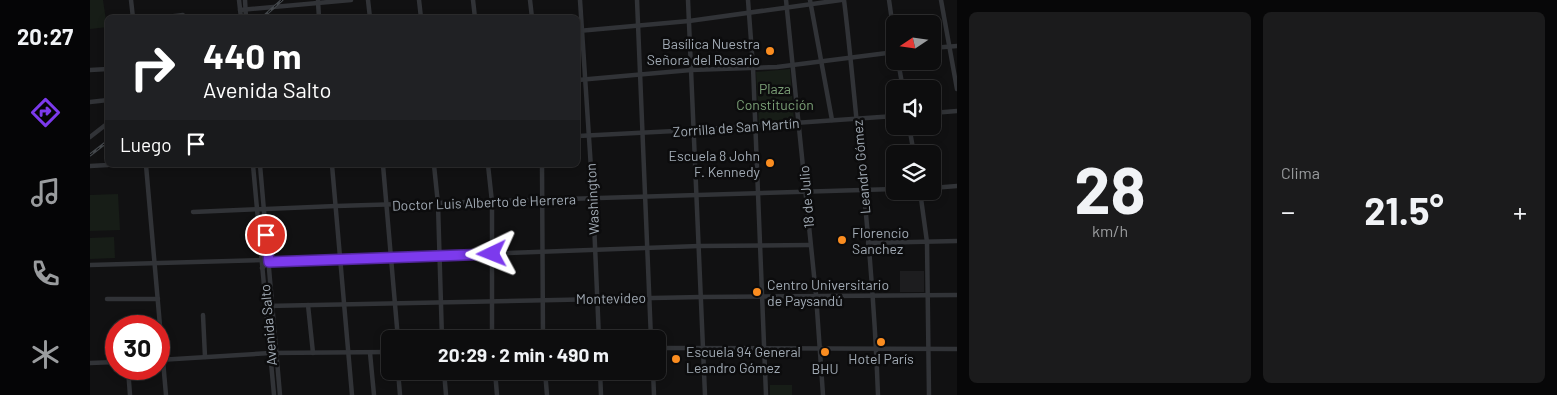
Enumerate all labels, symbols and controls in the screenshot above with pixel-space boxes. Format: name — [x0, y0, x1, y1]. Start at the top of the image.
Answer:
north arrow — [886, 15, 941, 70]
map controls — [886, 15, 941, 200]
text: 20:27 — [17, 23, 73, 49]
text: 440 m — [203, 34, 302, 76]
icon: right — [120, 35, 185, 100]
place label: Basílica Nuestra Señora del Rosario — [647, 35, 760, 68]
marker: Basílica Nuestra Señora del Rosario — [764, 45, 776, 57]
text: Avenida Salto — [203, 76, 331, 102]
park label: Plaza Constitución — [736, 80, 814, 113]
button: sound — [886, 80, 941, 135]
icon: directions — [28, 95, 63, 130]
street label: Zorrilla de San Martín — [672, 114, 800, 140]
street label: Leandro Gómez — [848, 119, 874, 215]
icon: arrive — [182, 130, 210, 158]
text: Luego — [120, 133, 172, 156]
button: layers — [886, 145, 941, 200]
place label: Escuela 8 John F. Kennedy — [668, 147, 761, 180]
text: 28 — [1074, 149, 1146, 227]
marker: Escuela 8 John F. Kennedy — [764, 157, 776, 169]
street label: Washington — [582, 163, 602, 235]
text: Clima — [1281, 163, 1320, 182]
street label: 18 de Julio — [795, 165, 817, 229]
icon: music — [28, 175, 63, 210]
text: 21.5° — [1364, 187, 1444, 233]
street label: Doctor Luis Alberto de Herrera — [392, 190, 576, 214]
text: − — [1281, 194, 1295, 228]
text: + — [1513, 194, 1527, 228]
pin — [245, 214, 287, 256]
icon: arrive — [252, 221, 280, 249]
text: km/h — [1092, 221, 1128, 240]
place label: Florencio Sanchez — [852, 224, 909, 257]
position arrow — [465, 227, 517, 279]
marker: Florencio Sanchez — [836, 234, 848, 246]
icon: phone — [28, 256, 63, 291]
place label: Centro Universitario de Paysandú — [767, 276, 889, 309]
street label: Avenida Salto — [256, 284, 280, 366]
marker: Centro Universitario de Paysandú — [751, 286, 763, 298]
street label: Montevideo — [576, 289, 646, 307]
speed limit sign: 30 — [105, 315, 170, 380]
marker: Hotel París — [875, 336, 887, 348]
icon: climate — [28, 337, 63, 372]
text: 20:29 · 2 min · 490 m — [438, 343, 609, 366]
place label: Escuela 94 General Leandro Gómez — [686, 343, 801, 376]
marker: BHU — [819, 346, 831, 358]
place label: Hotel París — [848, 350, 914, 367]
marker: Escuela 94 General Leandro Gómez — [670, 353, 682, 365]
place label: BHU — [811, 360, 839, 377]

